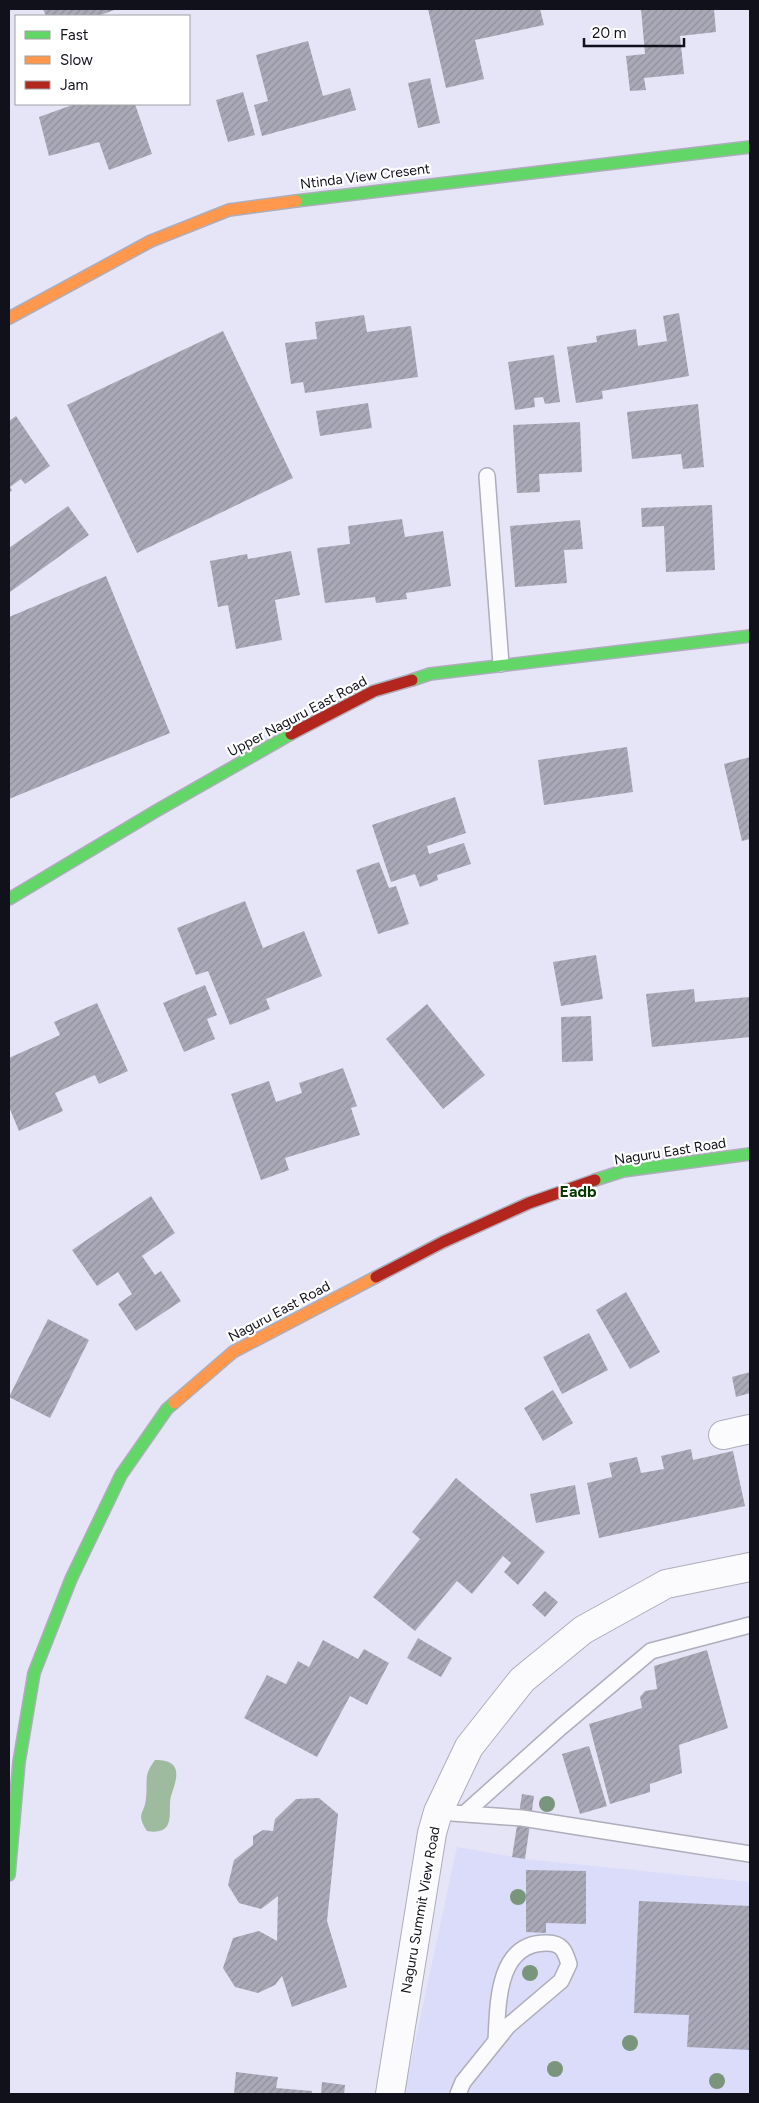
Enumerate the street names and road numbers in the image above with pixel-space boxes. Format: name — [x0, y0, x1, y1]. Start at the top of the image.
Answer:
street label: Ntinda View Cresent — [299, 160, 431, 193]
street label: Upper Naguru East Road — [225, 673, 370, 760]
street label: Naguru East Road — [613, 1134, 727, 1169]
street label: Naguru East Road — [225, 1277, 333, 1345]
street label: Naguru Summit View Road — [397, 1825, 444, 1995]

